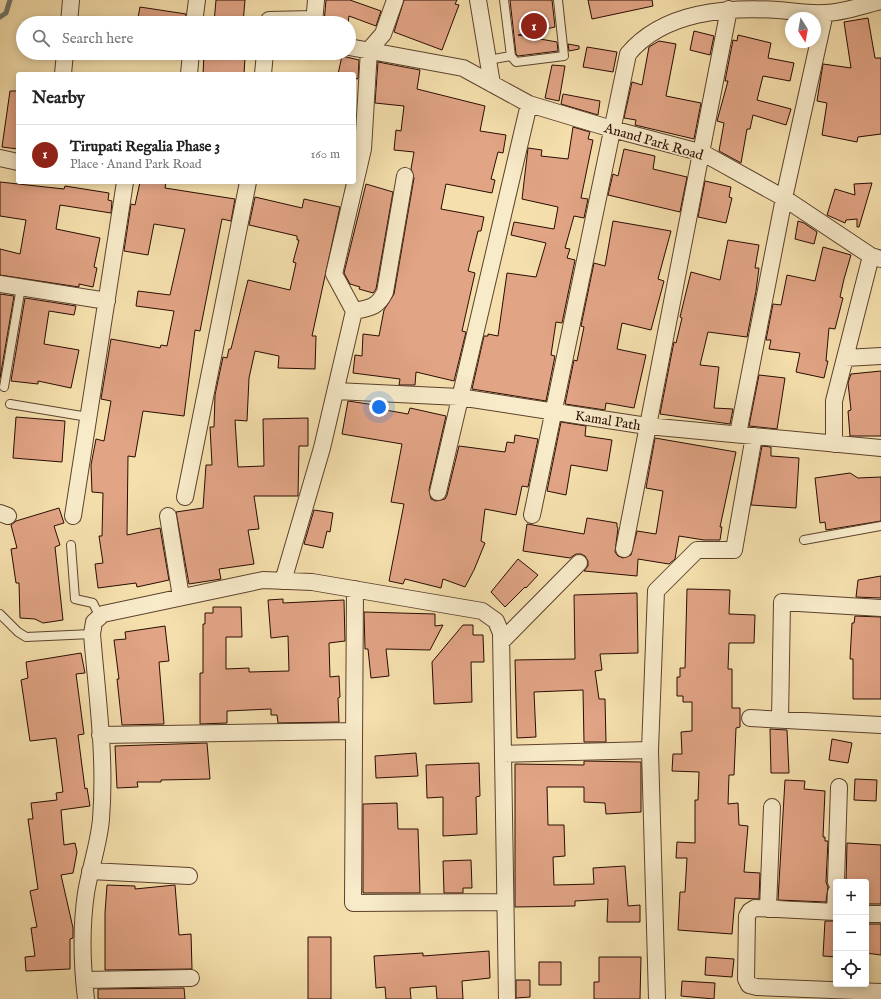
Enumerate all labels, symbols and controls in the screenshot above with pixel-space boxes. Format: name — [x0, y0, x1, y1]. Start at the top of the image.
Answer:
pin: 1 — [521, 11, 547, 41]
north arrow — [785, 12, 821, 48]
search box — [16, 16, 356, 60]
icon: search — [30, 27, 52, 49]
text: Search here — [62, 29, 133, 48]
text: Nearby — [32, 88, 85, 109]
street label: Anand Park Road — [601, 119, 706, 165]
text: Tirupati Regalia Phase 3 — [70, 137, 220, 156]
text: 1 — [43, 146, 47, 163]
text: 160 m — [310, 146, 340, 163]
text: Place · Anand Park Road — [70, 156, 202, 173]
your location — [369, 397, 389, 417]
street label: Kamal Path — [574, 407, 643, 435]
map controls — [833, 879, 869, 987]
button: + — [833, 879, 869, 915]
button: − — [833, 915, 869, 951]
button: locate — [833, 951, 869, 987]

